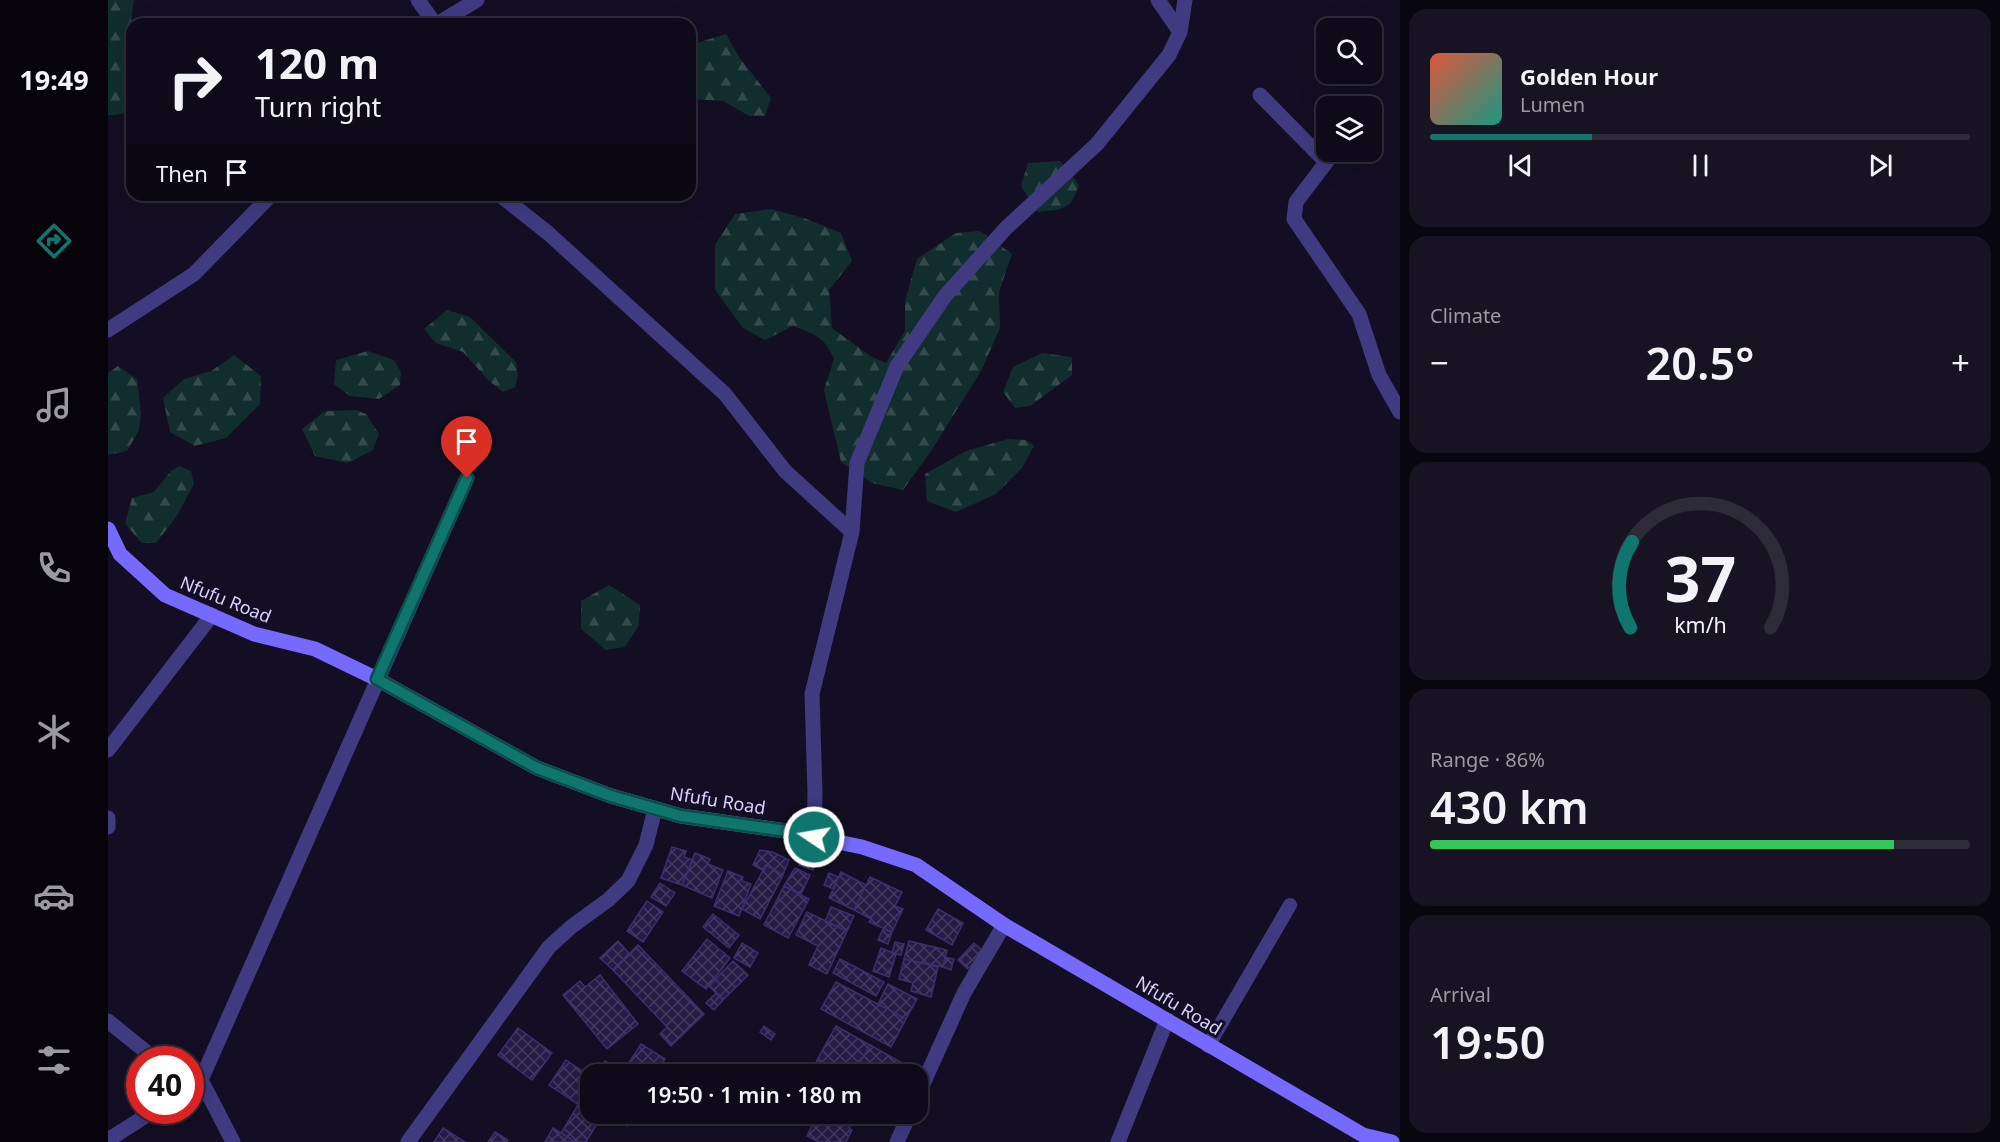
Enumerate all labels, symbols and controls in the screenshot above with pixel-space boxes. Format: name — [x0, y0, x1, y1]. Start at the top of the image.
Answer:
map controls — [1316, 18, 1382, 162]
button: search — [1316, 18, 1382, 84]
text: 120 m — [255, 34, 379, 91]
icon: right — [156, 42, 234, 120]
text: 19:49 — [19, 61, 89, 98]
text: Golden Hour — [1520, 61, 1658, 91]
text: Turn right — [255, 88, 381, 125]
text: Lumen — [1520, 91, 1585, 118]
button: layers — [1316, 96, 1382, 162]
icon: previous — [1504, 149, 1537, 182]
icon: pause — [1684, 149, 1717, 182]
icon: next — [1864, 149, 1897, 182]
icon: arrive — [220, 156, 253, 189]
text: Then — [156, 158, 208, 188]
icon: directions — [33, 220, 75, 262]
text: Climate — [1430, 302, 1501, 329]
text: 20.5° — [1646, 332, 1754, 393]
text: − — [1430, 340, 1449, 385]
text: + — [1951, 340, 1970, 385]
icon: music — [33, 384, 75, 426]
pin — [441, 416, 492, 478]
icon: arrive — [450, 425, 483, 458]
text: 37 — [1664, 535, 1736, 620]
icon: phone — [33, 547, 75, 589]
street label: Nfufu Road — [177, 570, 275, 628]
text: km/h — [1674, 610, 1726, 639]
icon: climate — [33, 711, 75, 753]
text: Range · 86% — [1430, 746, 1545, 773]
text: 430 km — [1430, 776, 1589, 837]
street label: Nfufu Road — [669, 781, 767, 819]
position arrow — [782, 805, 846, 869]
icon: car — [33, 875, 75, 917]
street label: Nfufu Road — [1132, 970, 1226, 1040]
text: Arrival — [1430, 981, 1491, 1008]
text: 19:50 — [1430, 1011, 1545, 1072]
icon: filters — [33, 1039, 75, 1081]
speed limit sign: 40 — [126, 1046, 204, 1124]
text: 19:50 · 1 min · 180 m — [646, 1079, 862, 1109]

